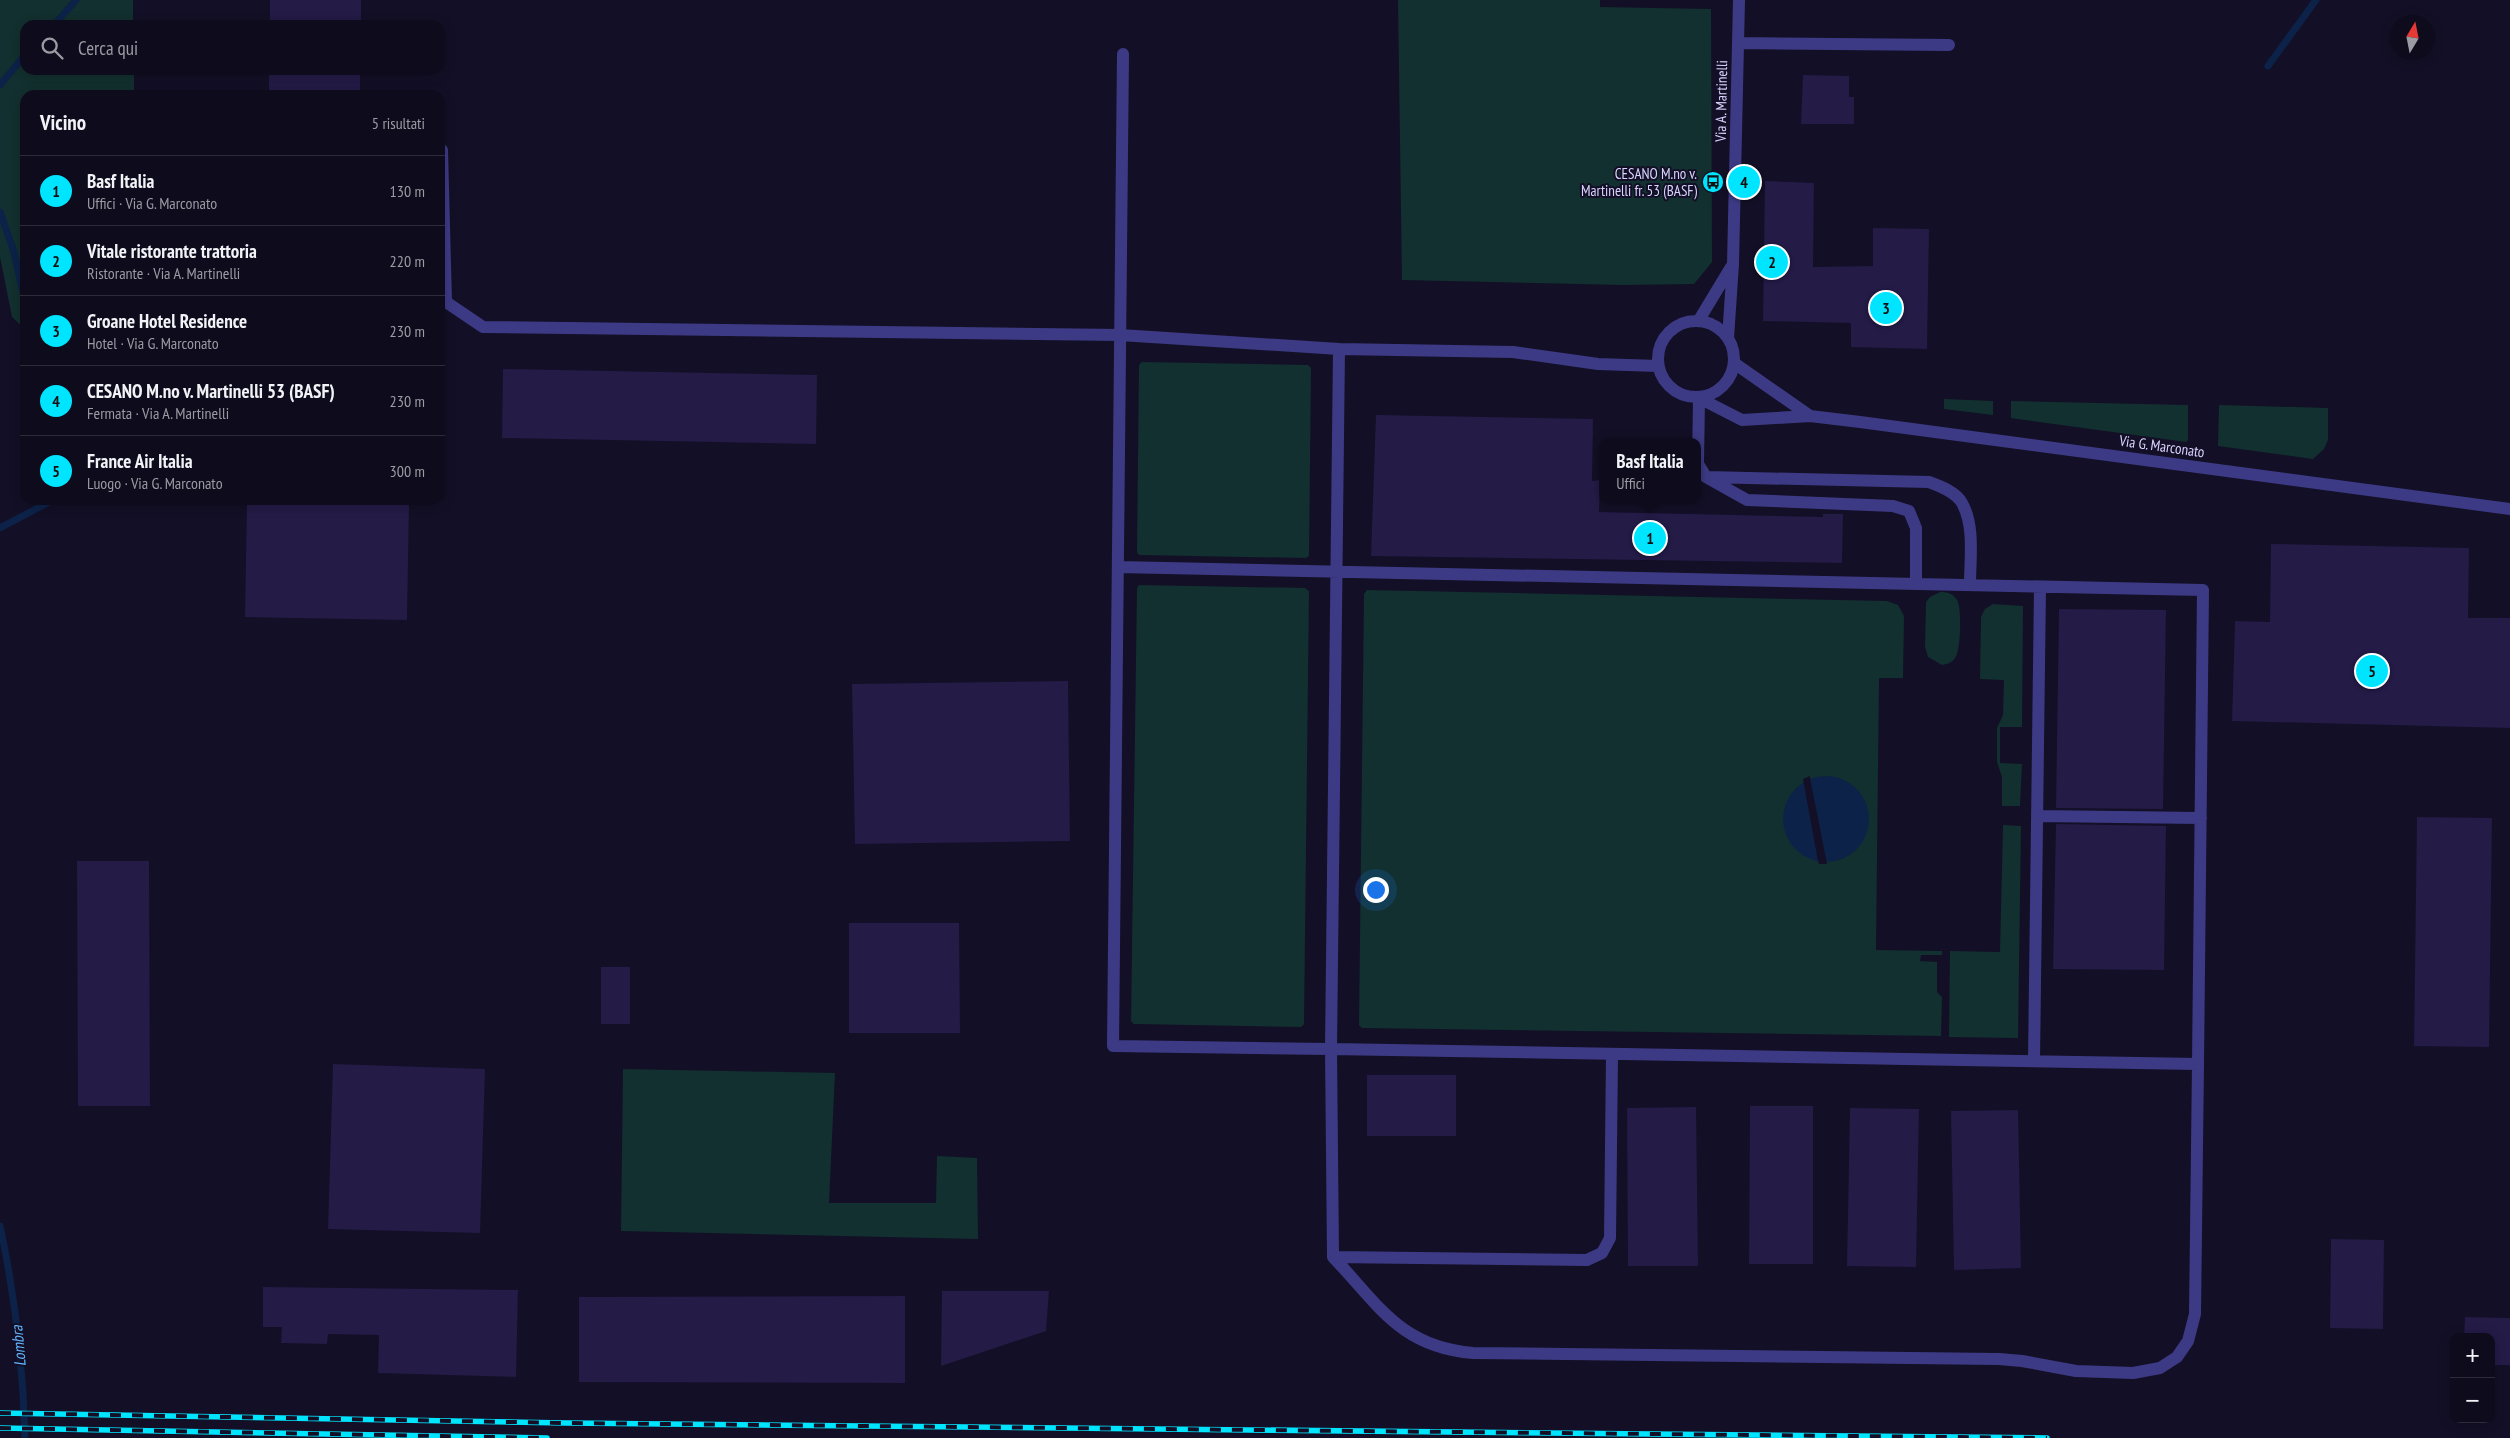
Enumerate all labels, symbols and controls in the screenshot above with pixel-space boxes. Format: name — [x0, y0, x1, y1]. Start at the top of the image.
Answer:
north arrow — [2390, 15, 2435, 60]
search box — [20, 20, 445, 75]
icon: search — [38, 34, 66, 62]
text: Cerca qui — [78, 36, 138, 60]
street label: Via A. Martinelli — [1711, 60, 1731, 143]
text: Vicino — [40, 109, 86, 136]
text: 5 risultati — [372, 113, 425, 133]
pin: 4 — [1728, 163, 1760, 201]
place label: CESANO M.no v. Martinelli fr. 53 (BASF) — [1581, 164, 1697, 200]
text: Basf Italia — [87, 169, 154, 193]
bus stop icon: CESANO M.no v. Martinelli fr. 53 (BASF) — [1701, 170, 1725, 194]
text: 1 — [52, 181, 60, 201]
text: 130 m — [390, 181, 425, 201]
text: Uffici · Via G. Marconato — [87, 193, 217, 213]
text: Vitale ristorante trattoria — [87, 239, 257, 263]
pin: 2 — [1756, 243, 1788, 281]
text: 2 — [52, 251, 60, 271]
text: 220 m — [390, 251, 425, 271]
text: Ristorante · Via A. Martinelli — [87, 263, 240, 283]
pin: 3 — [1870, 289, 1902, 327]
text: Groane Hotel Residence — [87, 309, 247, 333]
text: 3 — [52, 321, 60, 341]
text: 230 m — [390, 321, 425, 341]
text: Hotel · Via G. Marconato — [87, 333, 219, 353]
text: CESANO M.no v. Martinelli 53 (BASF) — [87, 379, 335, 403]
text: 4 — [52, 391, 60, 411]
text: 230 m — [390, 391, 425, 411]
text: Fermata · Via A. Martinelli — [87, 403, 229, 423]
street label: Via G. Marconato — [2117, 430, 2206, 461]
popup — [1599, 438, 1701, 503]
text: France Air Italia — [87, 449, 193, 473]
text: Basf Italia — [1616, 449, 1684, 473]
text: 5 — [52, 461, 60, 481]
text: 300 m — [390, 461, 425, 481]
text: Luogo · Via G. Marconato — [87, 473, 223, 493]
text: Uffici — [1616, 473, 1645, 493]
pin: 1 — [1634, 519, 1666, 557]
pin: 5 — [2356, 652, 2388, 690]
your location — [1363, 877, 1389, 903]
water label: Lombra — [6, 1323, 30, 1367]
map controls — [2450, 1333, 2495, 1423]
button: + — [2450, 1333, 2495, 1378]
button: − — [2450, 1378, 2495, 1423]

